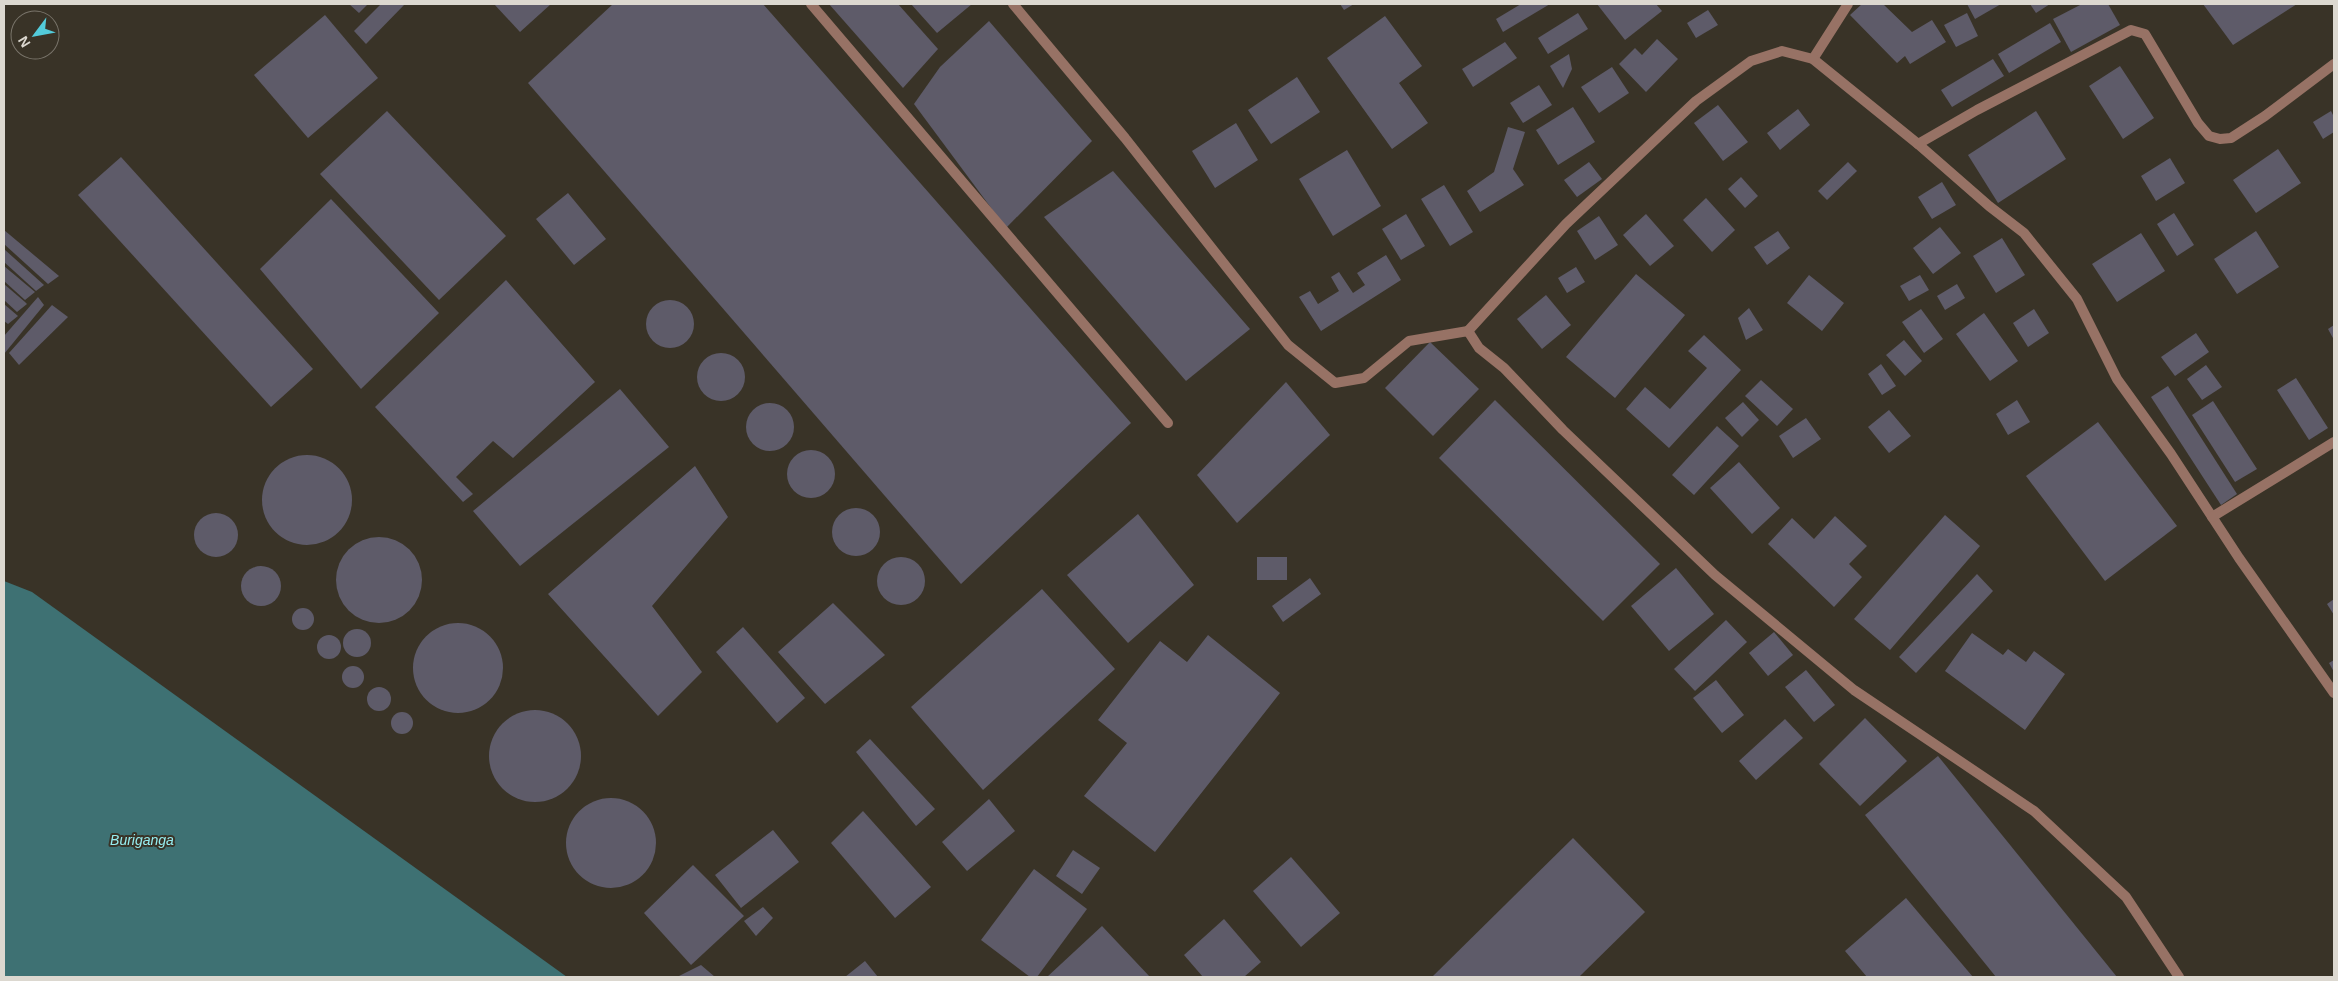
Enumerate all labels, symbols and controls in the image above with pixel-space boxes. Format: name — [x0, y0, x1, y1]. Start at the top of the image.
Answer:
north arrow — [10, 10, 60, 60]
text: N — [15, 33, 33, 50]
water label: Buriganga — [110, 832, 174, 848]

